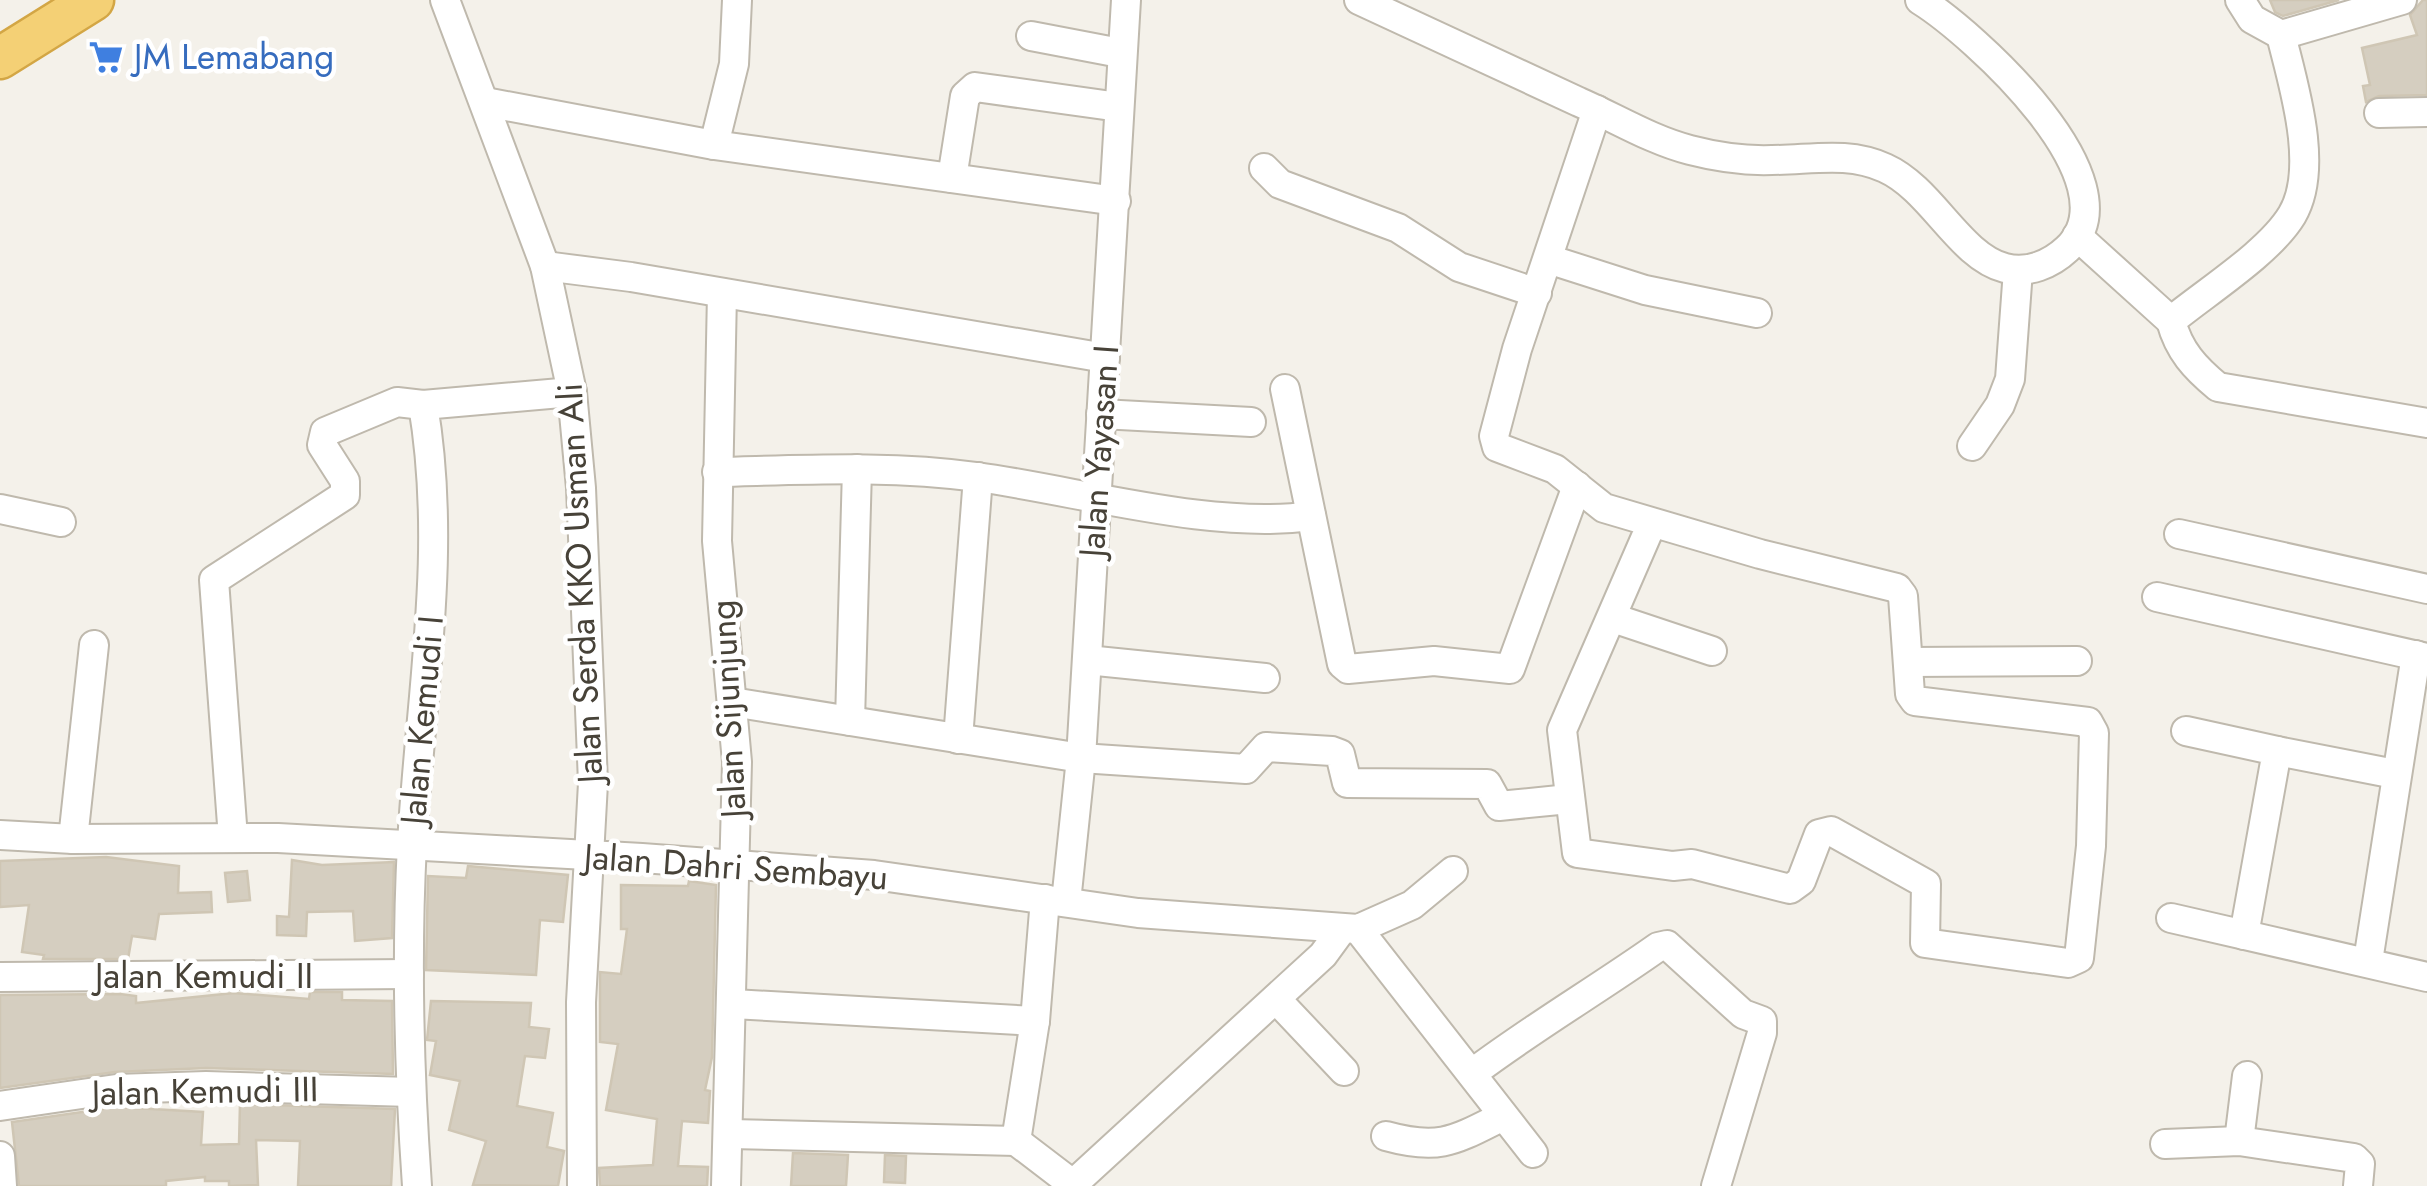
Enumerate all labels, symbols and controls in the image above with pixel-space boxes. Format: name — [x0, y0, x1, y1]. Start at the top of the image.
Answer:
place label: JM Lemabang — [130, 32, 334, 82]
supermarket icon: JM Lemabang — [87, 38, 125, 76]
street label: Jalan Yayasan I — [1066, 343, 1131, 563]
street label: Jalan Serda KKO Usman Ali — [545, 382, 616, 788]
street label: Jalan Sijunjung — [697, 599, 759, 823]
street label: Jalan Kemudi I — [388, 613, 456, 831]
street label: Jalan Dahri Sembayu — [578, 831, 890, 903]
street label: Jalan Kemudi II — [91, 951, 313, 1001]
street label: Jalan Kemudi III — [87, 1064, 319, 1118]

